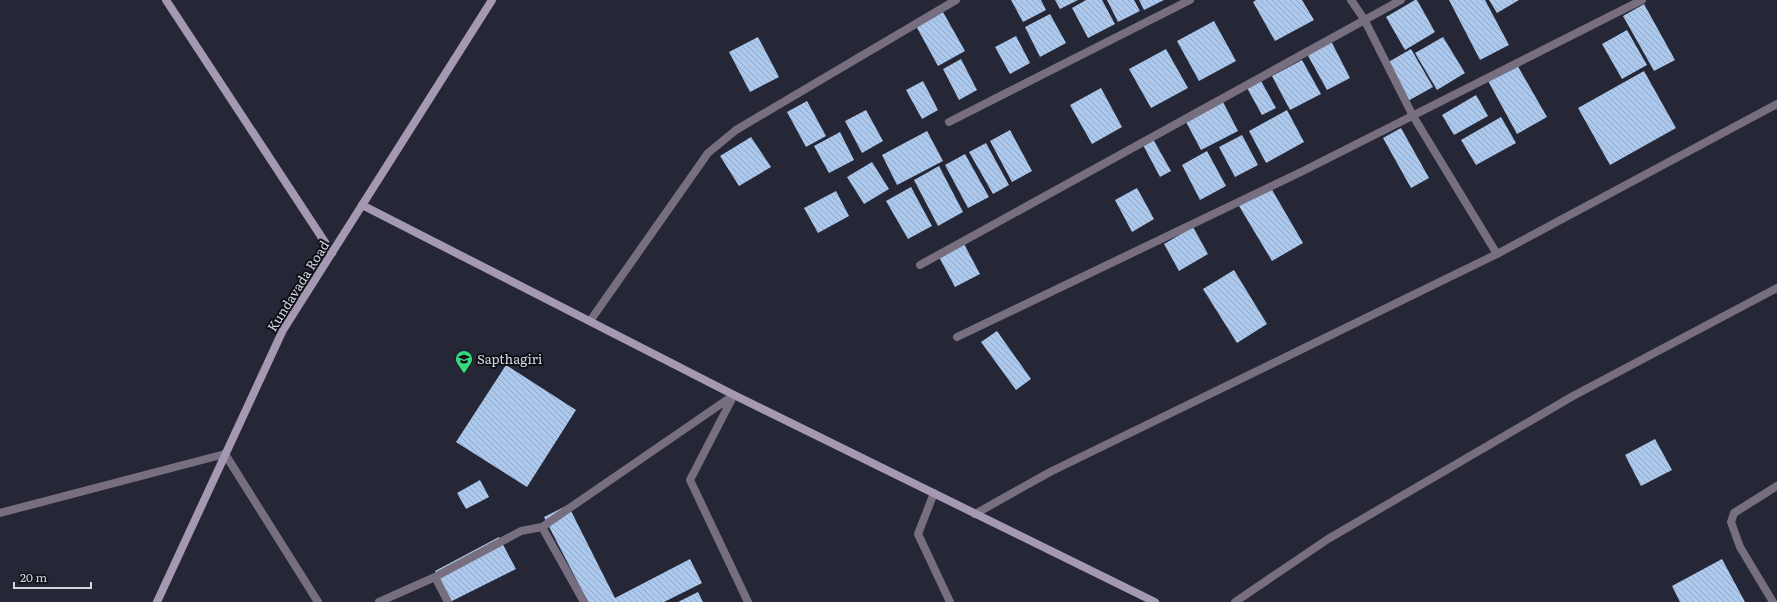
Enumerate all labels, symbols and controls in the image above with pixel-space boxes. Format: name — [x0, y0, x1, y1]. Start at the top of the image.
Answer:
street label: Kundavada Road — [262, 237, 333, 335]
school or university icon: Sapthagiri — [454, 349, 474, 374]
place label: Sapthagiri — [477, 349, 543, 368]
scale bar — [14, 564, 91, 590]
text: 20 m — [20, 568, 47, 586]

